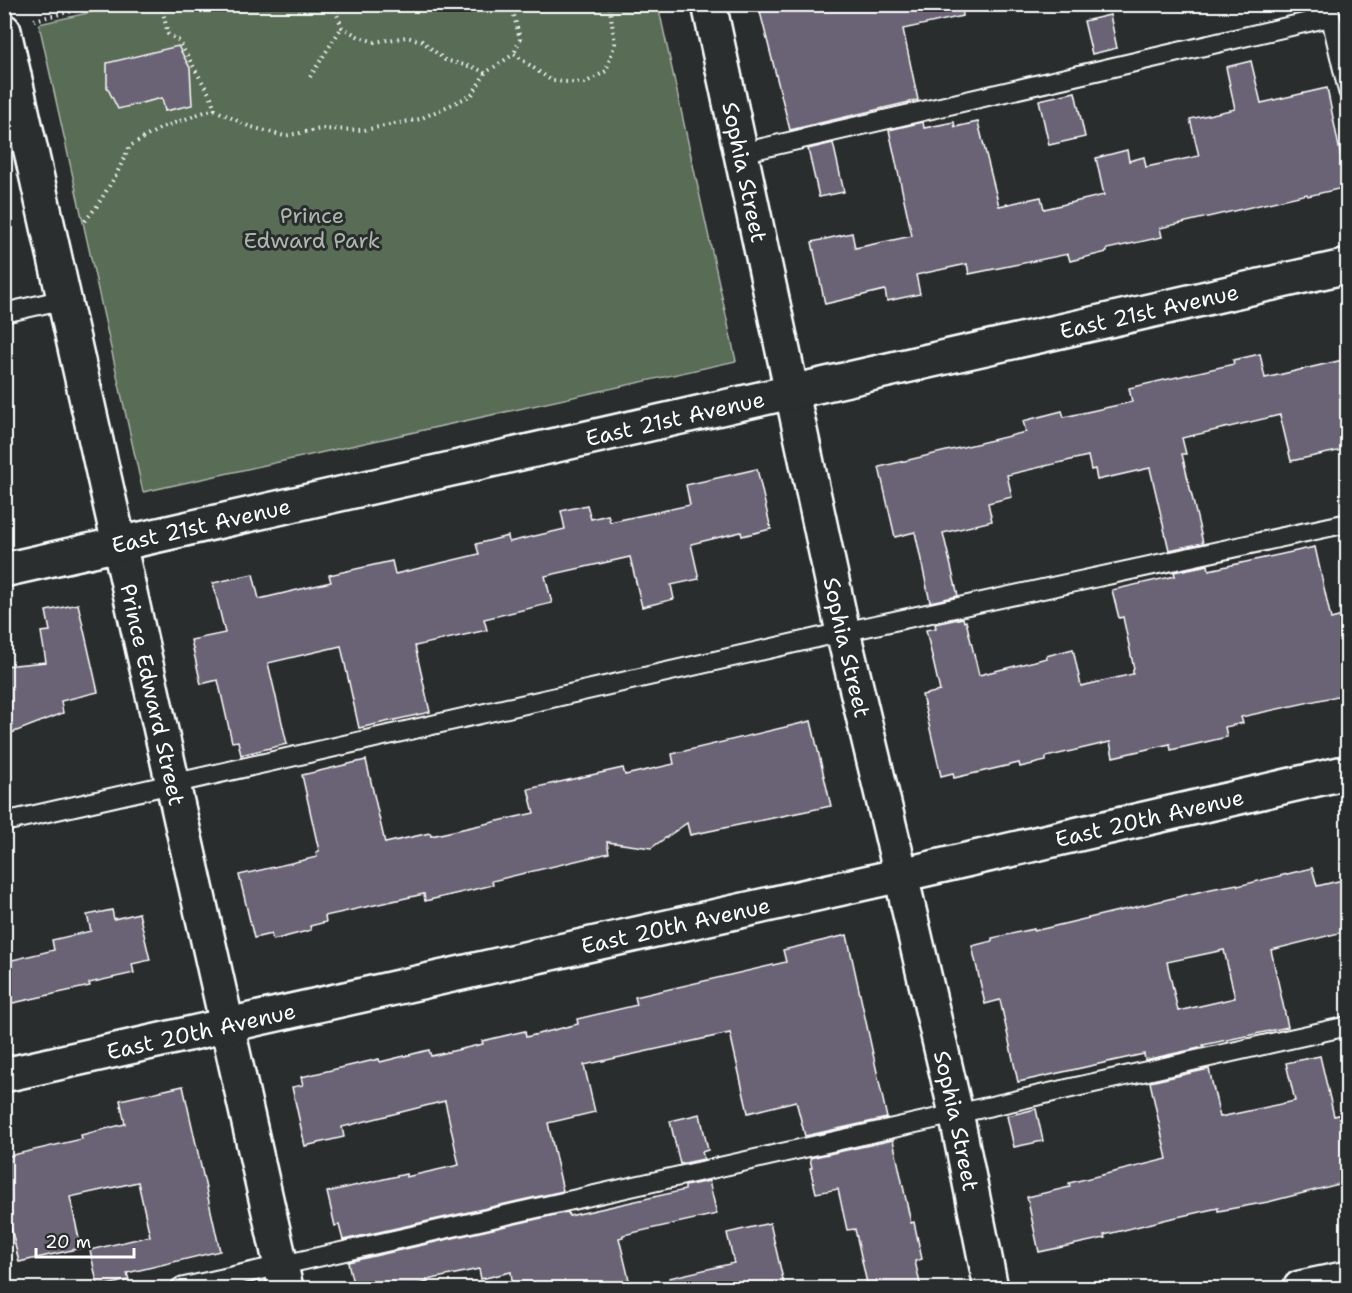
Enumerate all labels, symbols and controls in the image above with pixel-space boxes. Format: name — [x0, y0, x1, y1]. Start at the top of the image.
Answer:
street label: Sophia Street — [716, 99, 774, 245]
park label: Prince Edward Park — [243, 201, 381, 255]
street label: East 21st Avenue — [1057, 277, 1241, 345]
street label: East 21st Avenue — [583, 384, 767, 452]
street label: East 21st Avenue — [109, 491, 293, 560]
street label: Sophia Street — [817, 575, 877, 720]
street label: Prince Edward Street — [114, 581, 192, 808]
street label: East 20th Avenue — [1052, 782, 1247, 854]
street label: East 20th Avenue — [578, 890, 773, 960]
street label: East 20th Avenue — [104, 996, 298, 1066]
street label: Sophia Street — [928, 1048, 986, 1194]
scale bar — [36, 1221, 134, 1259]
text: 20 m — [45, 1230, 91, 1254]

